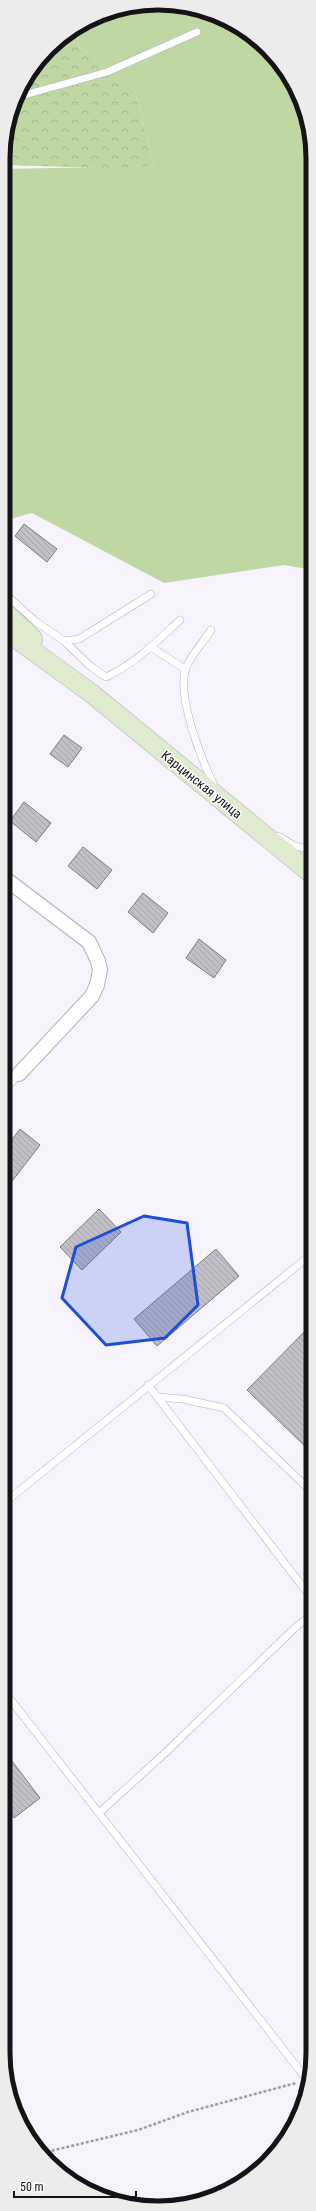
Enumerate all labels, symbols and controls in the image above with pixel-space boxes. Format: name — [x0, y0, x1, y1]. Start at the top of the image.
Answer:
street label: Карцинская улица — [158, 747, 245, 821]
scale bar — [14, 2173, 136, 2199]
text: 50 m — [20, 2180, 44, 2194]

